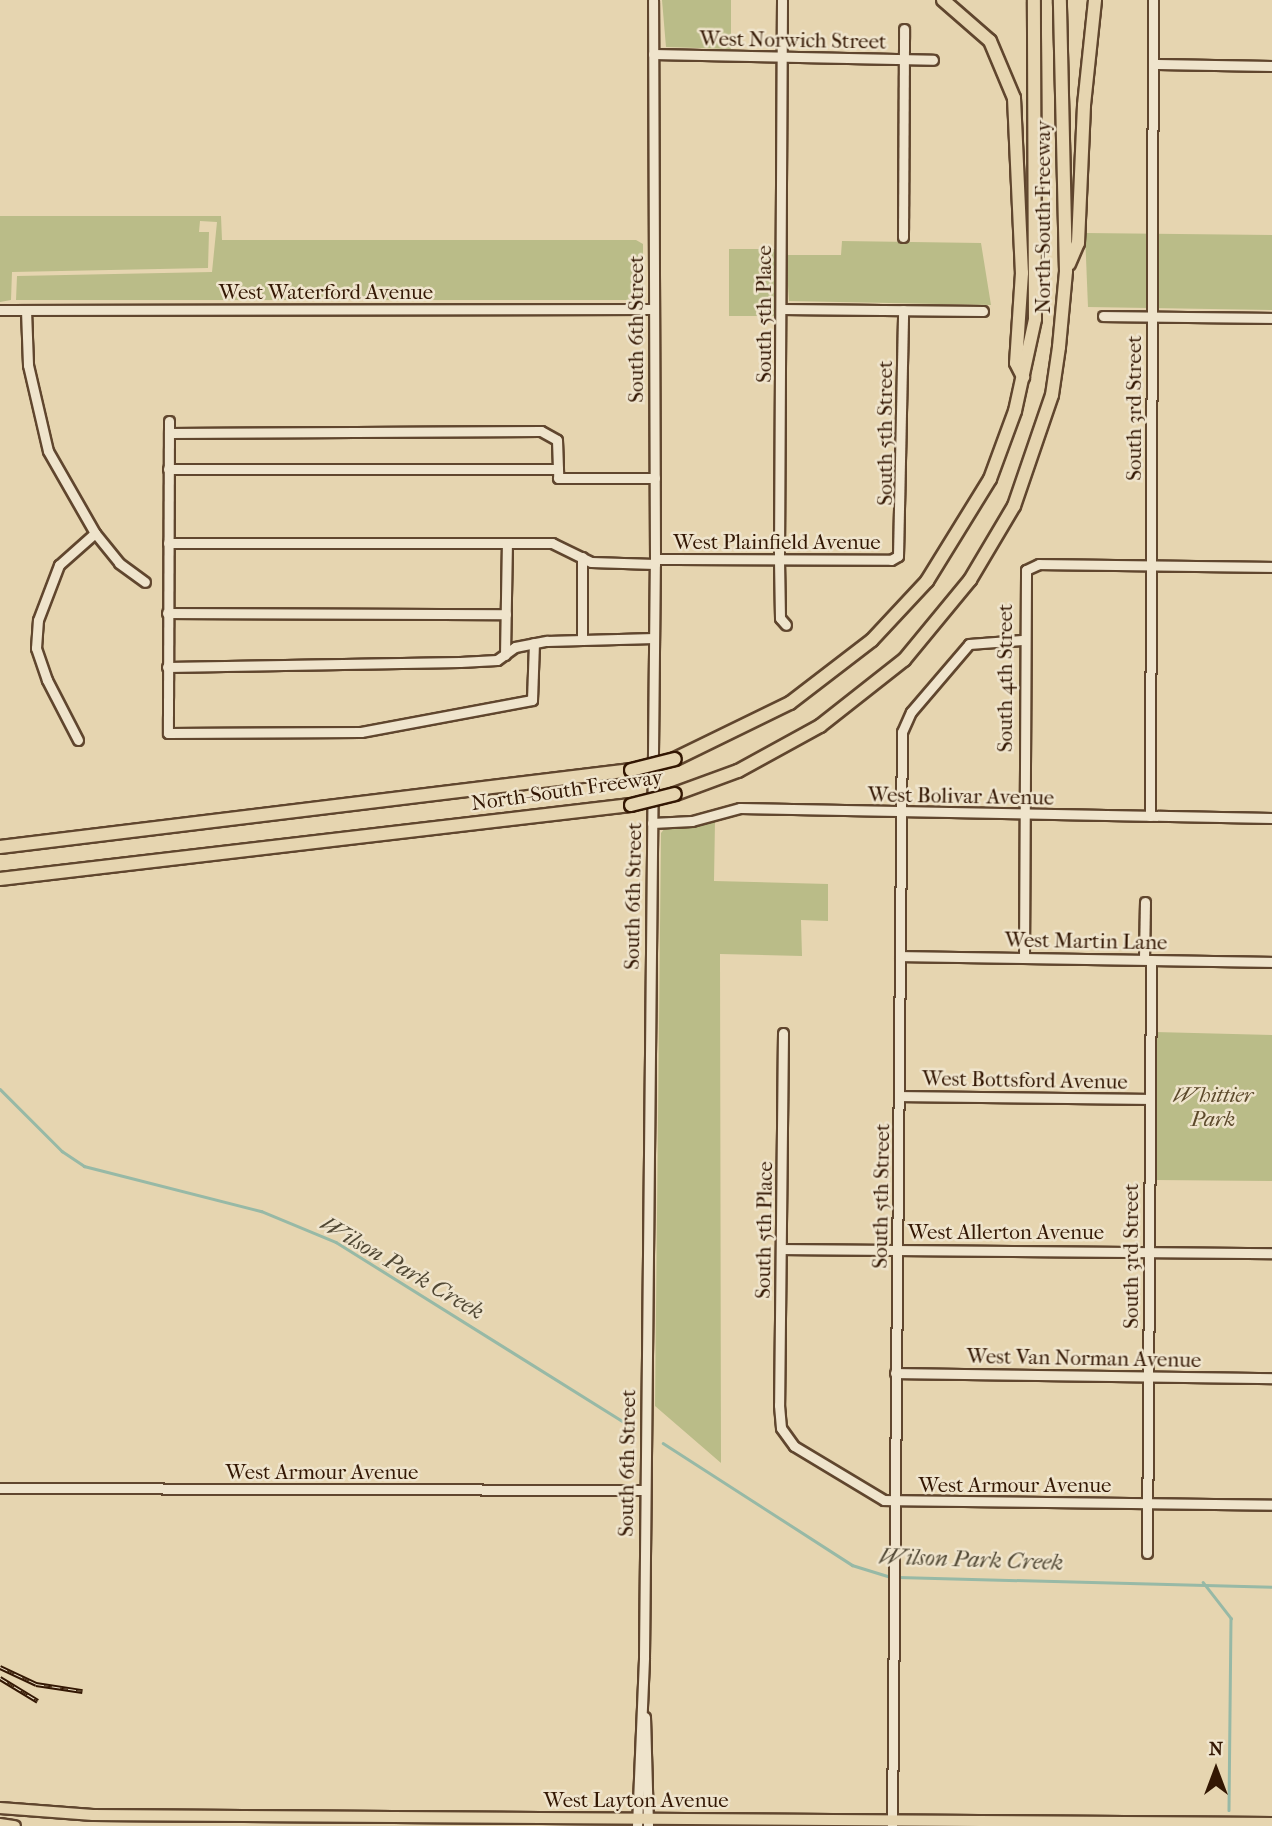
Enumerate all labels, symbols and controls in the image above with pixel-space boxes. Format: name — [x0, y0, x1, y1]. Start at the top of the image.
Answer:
street label: West Norwich Street — [699, 26, 887, 54]
street label: North-South Freeway — [1030, 120, 1056, 314]
street label: South 5th Place — [751, 245, 777, 383]
street label: South 6th Street — [623, 255, 649, 403]
street label: West Waterford Avenue — [219, 279, 433, 305]
street label: South 3rd Street — [1121, 335, 1147, 481]
street label: South 5th Street — [872, 360, 898, 506]
street label: West Plainfield Avenue — [673, 529, 881, 555]
street label: South 4th Street — [992, 604, 1018, 752]
street label: North-South Freeway — [470, 764, 664, 816]
street label: West Bolivar Avenue — [868, 782, 1054, 810]
street label: South 6th Street — [619, 822, 647, 970]
street label: West Martin Lane — [1004, 927, 1168, 955]
street label: West Bottsford Avenue — [922, 1066, 1128, 1094]
park label: Whittier Park — [1173, 1082, 1253, 1132]
street label: South 5th Street — [867, 1123, 895, 1269]
street label: South 5th Place — [750, 1161, 778, 1299]
street label: South 3rd Street — [1118, 1183, 1144, 1329]
water label: Wilson Park Creek — [315, 1210, 489, 1326]
street label: West Allerton Avenue — [908, 1219, 1104, 1245]
street label: West Van Norman Avenue — [966, 1343, 1202, 1373]
street label: South 6th Street — [613, 1389, 641, 1537]
street label: West Armour Avenue — [226, 1459, 418, 1485]
street label: West Armour Avenue — [919, 1472, 1111, 1498]
water label: Wilson Park Creek — [878, 1543, 1064, 1577]
north arrow — [1181, 1735, 1251, 1805]
text: N — [1209, 1738, 1223, 1760]
street label: West Layton Avenue — [543, 1787, 729, 1813]

